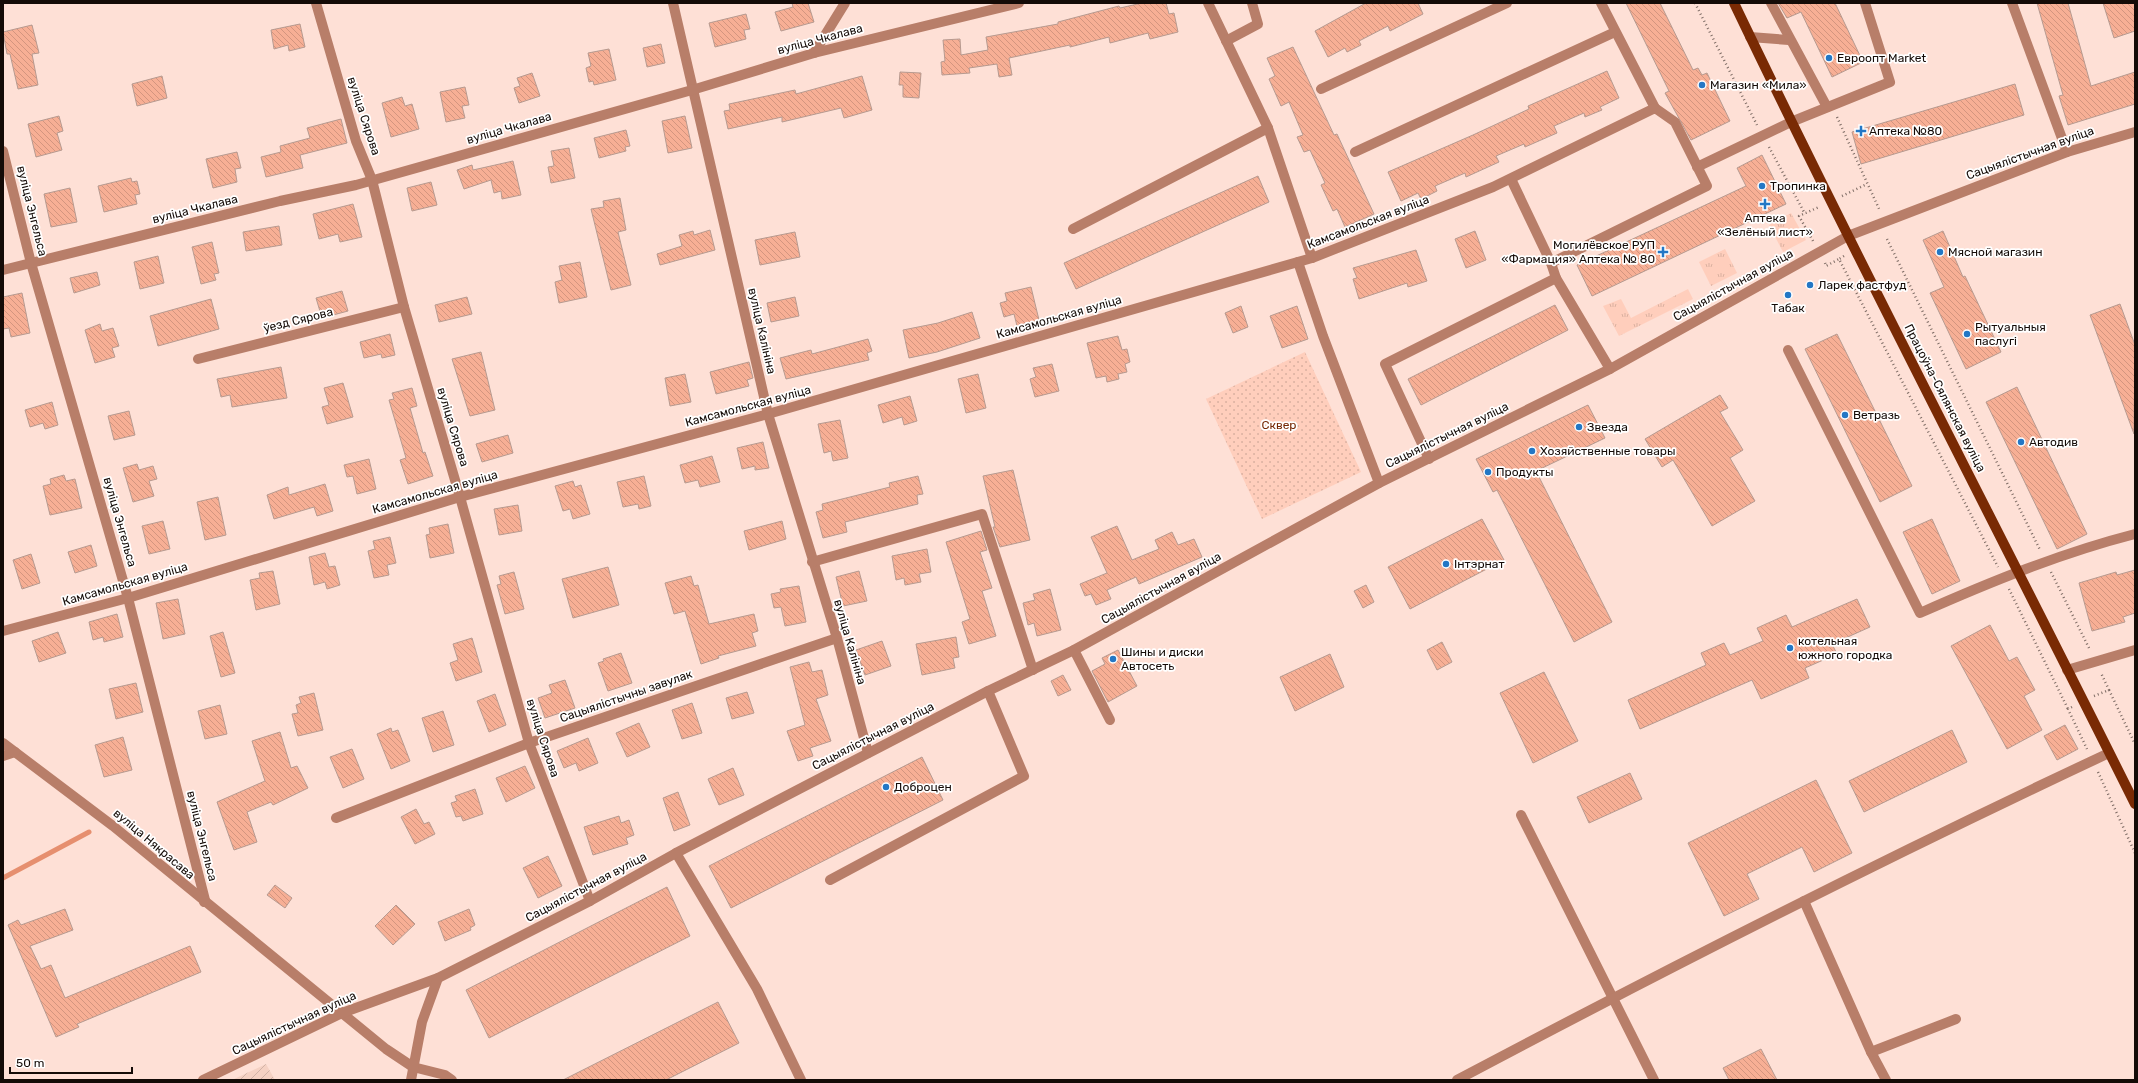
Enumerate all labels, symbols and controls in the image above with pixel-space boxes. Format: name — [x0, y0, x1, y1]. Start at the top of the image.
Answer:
street label: вуліца Чкалава — [776, 21, 864, 57]
place label: Евроопт Market — [1837, 51, 1926, 65]
marker: Евроопт Market — [1824, 53, 1834, 63]
street label: вуліца Сярова — [345, 75, 383, 157]
place label: Магазин «Мила» — [1710, 78, 1807, 92]
marker: Магазин «Мила» — [1697, 80, 1707, 90]
street label: вуліца Чкалава — [465, 109, 553, 147]
street label: Сацыялістычная вуліца — [1964, 123, 2096, 183]
place label: Аптека №80 — [1869, 124, 1942, 138]
marker: Аптека №80 — [1856, 126, 1866, 136]
street label: вуліца Энгельса — [14, 164, 50, 258]
place label: Тропинка — [1770, 179, 1826, 193]
marker: Тропинка — [1757, 181, 1767, 191]
street label: вуліца Чкалава — [151, 192, 239, 226]
street label: Камсамольская вуліца — [1305, 192, 1431, 252]
marker: Аптека «Зелёный лист» — [1760, 199, 1770, 209]
place label: Аптека «Зелёный лист» — [1717, 211, 1813, 239]
place label: Могилёвское РУП «Фармация» Аптека № 80 — [1501, 238, 1655, 266]
place label: Мясной магазин — [1948, 245, 2043, 259]
street label: Сацыялістычная вуліца — [1671, 246, 1795, 324]
marker: Могилёвское РУП «Фармация» Аптека № 80 — [1658, 247, 1668, 257]
marker: Мясной магазин — [1935, 247, 1945, 257]
place label: Ларек фастфуд — [1818, 278, 1906, 292]
marker: Ларек фастфуд — [1805, 280, 1815, 290]
street label: вуліца Калініна — [745, 286, 779, 376]
marker: Табак — [1783, 290, 1793, 300]
street label: Камсамольская вуліца — [995, 292, 1123, 342]
place label: Табак — [1771, 301, 1805, 315]
street label: ўезд Сярова — [262, 305, 334, 335]
place label: Рытуальныя паслугі — [1975, 320, 2046, 348]
street label: Працоўна-Сялянская вуліца — [1902, 322, 1988, 474]
marker: Рытуальныя паслугі — [1962, 329, 1972, 339]
street label: Камсамольская вуліца — [684, 382, 812, 430]
street label: вуліца Сярова — [434, 386, 472, 468]
street label: Сацыялістычная вуліца — [1383, 399, 1511, 471]
place label: Ветразь — [1853, 408, 1900, 422]
marker: Ветразь — [1840, 410, 1850, 420]
park label: Сквер — [1261, 418, 1297, 432]
place label: Звезда — [1587, 420, 1628, 434]
marker: Звезда — [1574, 422, 1584, 432]
place label: Автодив — [2029, 435, 2078, 449]
marker: Автодив — [2016, 437, 2026, 447]
place label: Хозяйственные товары — [1540, 444, 1676, 458]
marker: Хозяйственные товары — [1527, 446, 1537, 456]
place label: Продукты — [1496, 465, 1553, 479]
street label: Камсамольская вуліца — [371, 467, 499, 517]
marker: Продукты — [1483, 467, 1493, 477]
street label: вуліца Энгельса — [100, 476, 140, 568]
street label: Сацыялістычная вуліца — [1099, 549, 1223, 627]
place label: Інтэрнат — [1454, 557, 1505, 571]
street label: Камсамольская вуліца — [61, 559, 189, 609]
marker: Інтэрнат — [1441, 559, 1451, 569]
street label: вуліца Калініна — [831, 598, 869, 686]
place label: котельная южного городка — [1798, 634, 1892, 662]
marker: котельная южного городка — [1785, 643, 1795, 653]
place label: Шины и диски Автосеть — [1121, 645, 1204, 673]
marker: Шины и диски Автосеть — [1108, 654, 1118, 664]
street label: Сацыялістычны завулак — [558, 667, 695, 725]
street label: вуліца Сярова — [524, 697, 562, 779]
street label: Сацыялістычная вуліца — [810, 699, 936, 773]
place label: Доброцен — [894, 780, 952, 794]
marker: Доброцен — [881, 782, 891, 792]
street label: вуліца Энгельса — [184, 789, 220, 883]
street label: вуліца Някрасава — [111, 806, 197, 882]
street label: Сацыялістычная вуліца — [523, 849, 649, 925]
street label: Сацыялістычная вуліца — [230, 988, 358, 1058]
scale bar — [10, 1049, 132, 1075]
text: 50 m — [16, 1056, 44, 1070]

